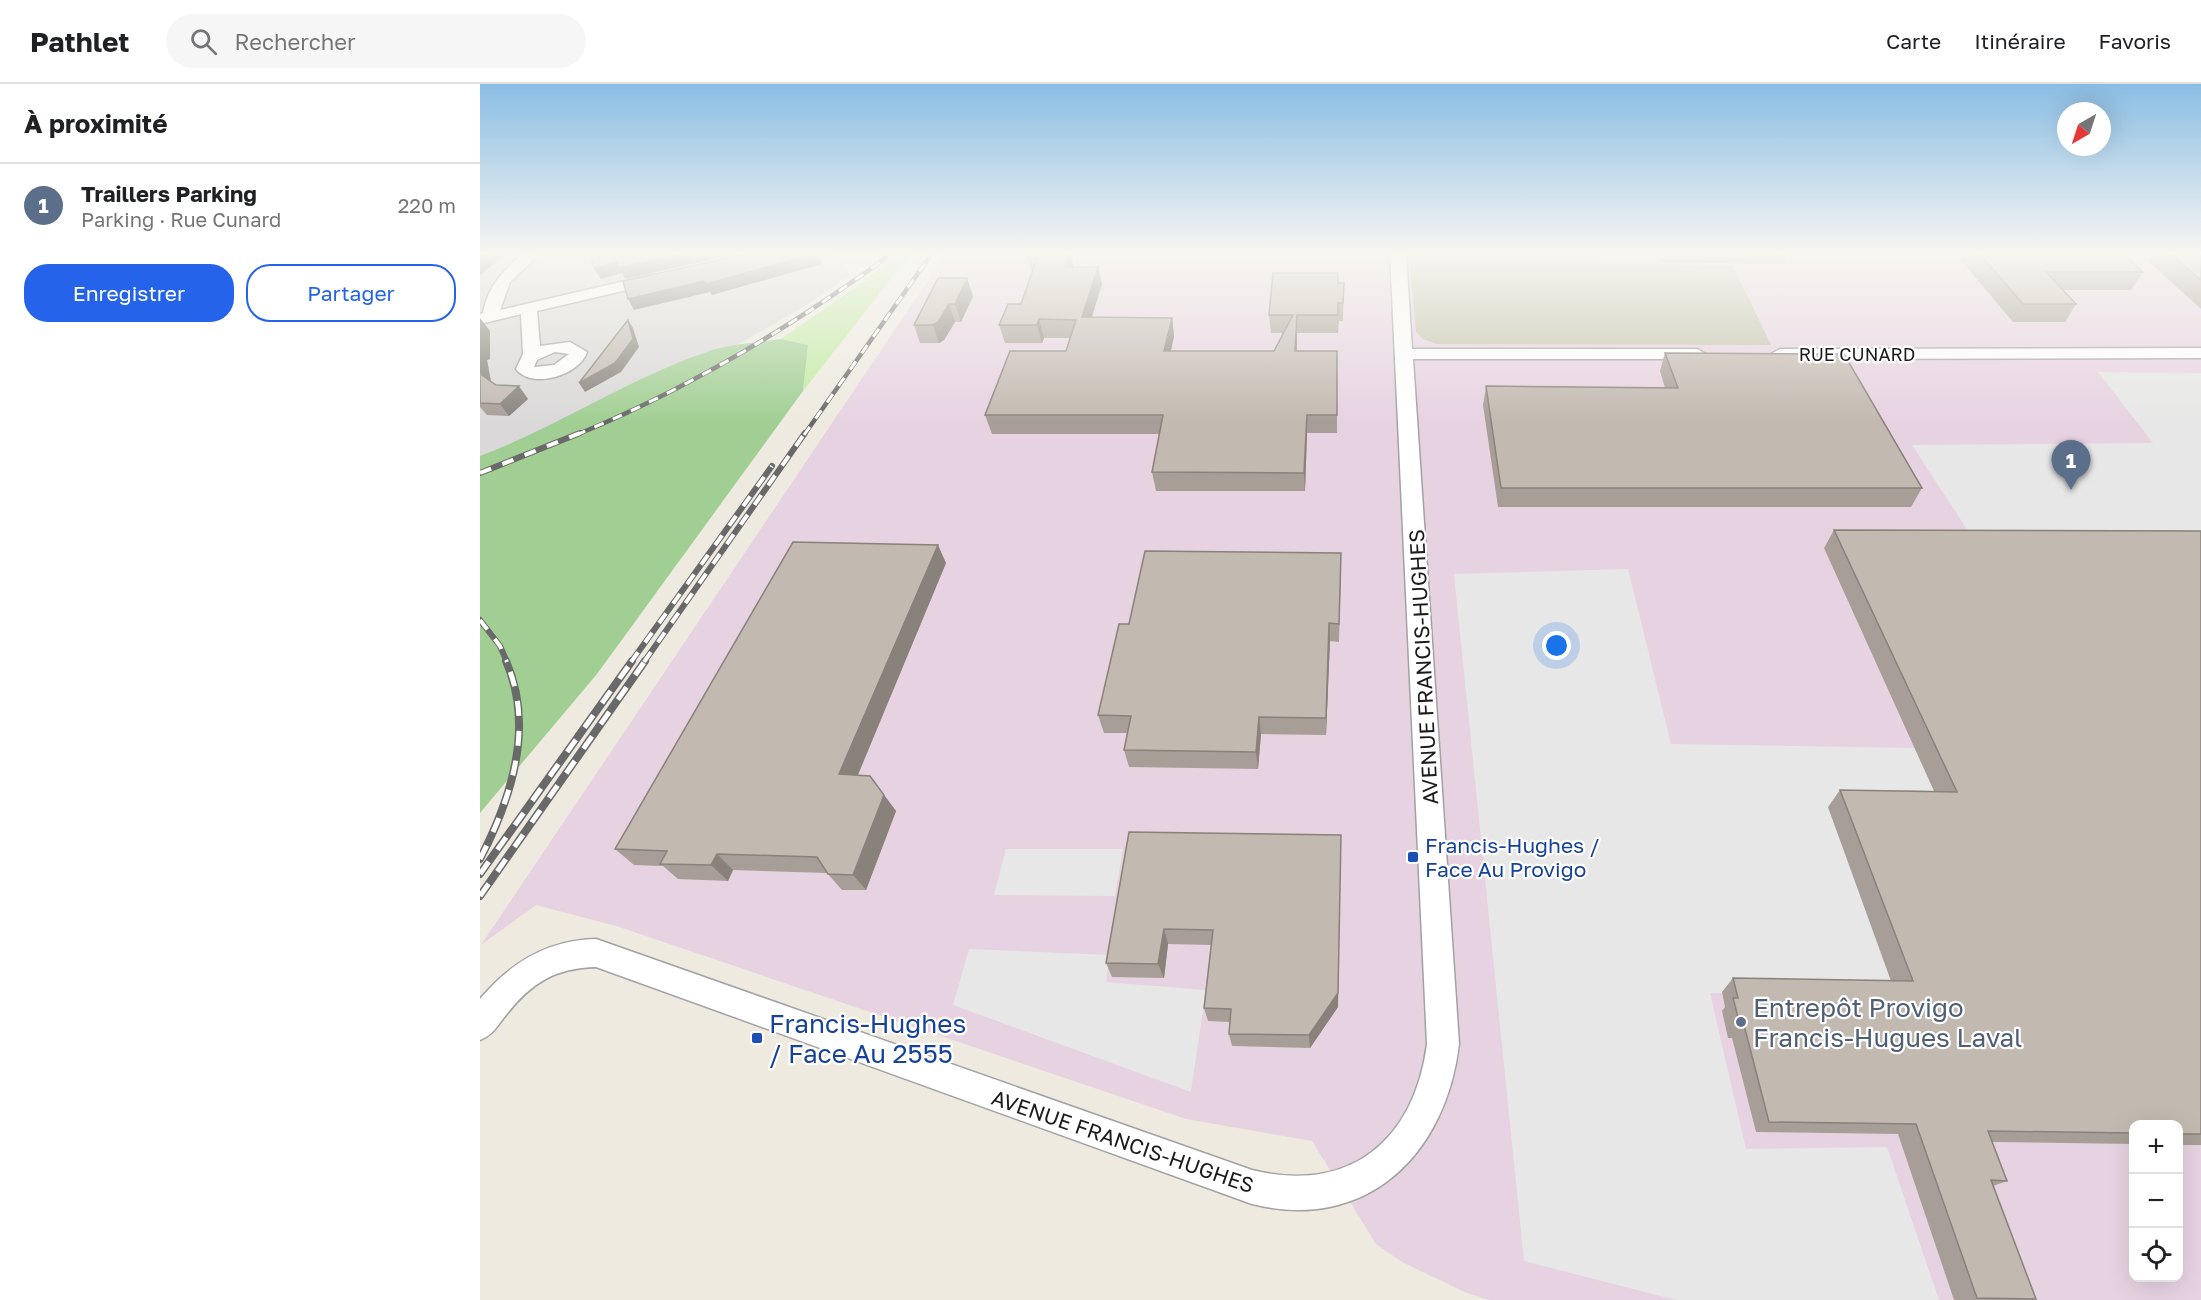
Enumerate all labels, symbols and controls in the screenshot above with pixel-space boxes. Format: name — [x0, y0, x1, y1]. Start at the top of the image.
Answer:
search box — [166, 14, 586, 68]
text: Pathlet — [30, 25, 130, 58]
icon: search — [187, 25, 220, 58]
text: Rechercher — [235, 28, 356, 55]
text: Carte — [1886, 28, 1941, 54]
text: Itinéraire — [1974, 28, 2066, 54]
text: Favoris — [2099, 28, 2171, 54]
north arrow — [2057, 102, 2111, 156]
text: À proximité — [24, 108, 168, 139]
text: Traillers Parking — [81, 180, 257, 207]
text: 1 — [38, 193, 49, 217]
text: 220 m — [398, 193, 456, 217]
text: Parking · Rue Cunard — [81, 207, 281, 231]
button: Enregistrer — [24, 264, 234, 322]
button: Partager — [246, 264, 456, 322]
street label: RUE CUNARD — [1799, 343, 1915, 365]
pin: 1 — [2052, 440, 2090, 490]
street label: AVENUE FRANCIS-HUGHES — [1403, 529, 1443, 805]
your location — [1542, 631, 1571, 660]
place label: Francis-Hughes / Face Au Provigo — [1425, 832, 1600, 882]
marker: Francis-Hughes / Face Au Provigo — [1406, 850, 1420, 864]
place label: Entrepôt Provigo Francis-Hugues Laval — [1753, 992, 2022, 1053]
place label: Francis-Hughes / Face Au 2555 — [769, 1008, 966, 1069]
marker: Entrepôt Provigo Francis-Hugues Laval — [1734, 1015, 1748, 1029]
marker: Francis-Hughes / Face Au 2555 — [750, 1031, 764, 1045]
street label: AVENUE FRANCIS-HUGHES — [988, 1084, 1258, 1198]
map controls — [2129, 1120, 2183, 1282]
button: + — [2129, 1120, 2183, 1174]
button: − — [2129, 1174, 2183, 1228]
button: locate — [2129, 1228, 2183, 1282]

